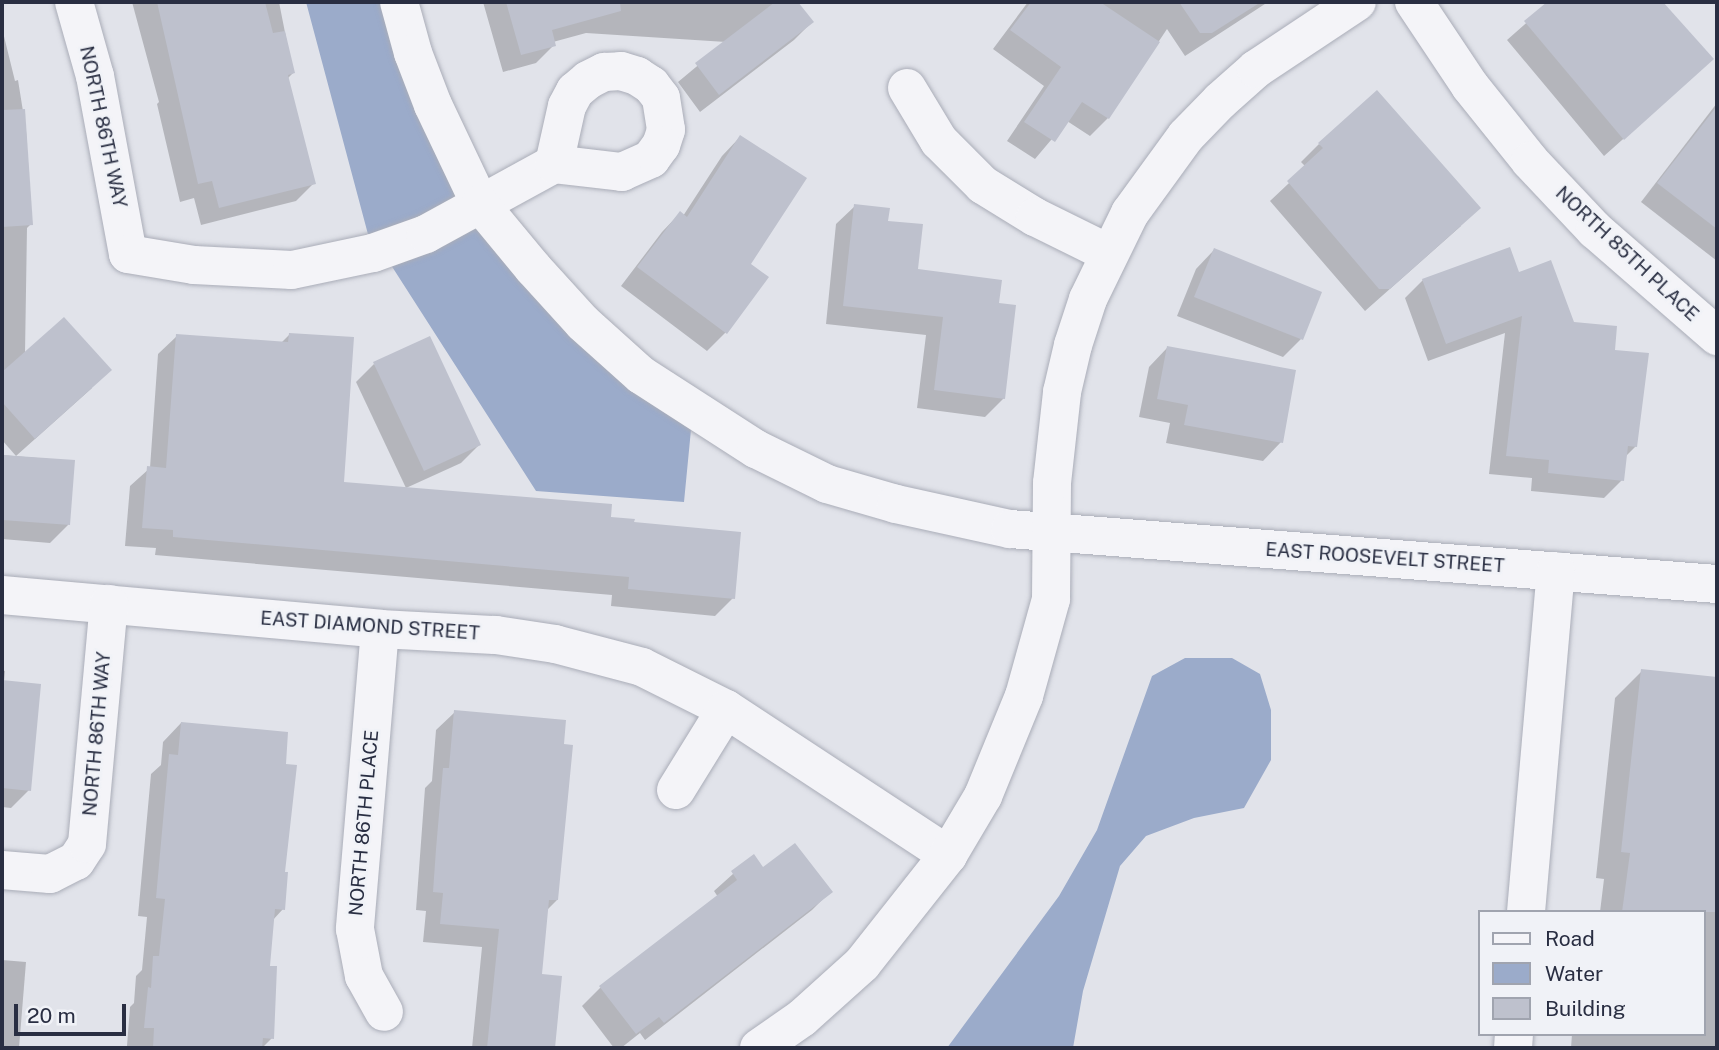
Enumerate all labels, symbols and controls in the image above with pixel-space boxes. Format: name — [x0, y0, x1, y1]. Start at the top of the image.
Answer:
street label: NORTH 86TH WAY — [75, 44, 131, 210]
street label: NORTH 85TH PLACE — [1551, 182, 1703, 326]
street label: EAST ROOSEVELT STREET — [1265, 538, 1505, 578]
street label: EAST DIAMOND STREET — [259, 607, 481, 645]
street label: NORTH 86TH WAY — [78, 651, 116, 817]
street label: NORTH 86TH PLACE — [344, 729, 384, 917]
legend — [1478, 910, 1705, 1036]
text: Road — [1545, 926, 1595, 951]
text: Water — [1545, 961, 1603, 986]
scale bar — [18, 990, 130, 1034]
text: Building — [1545, 996, 1626, 1021]
text: 20 m — [27, 1003, 76, 1028]

